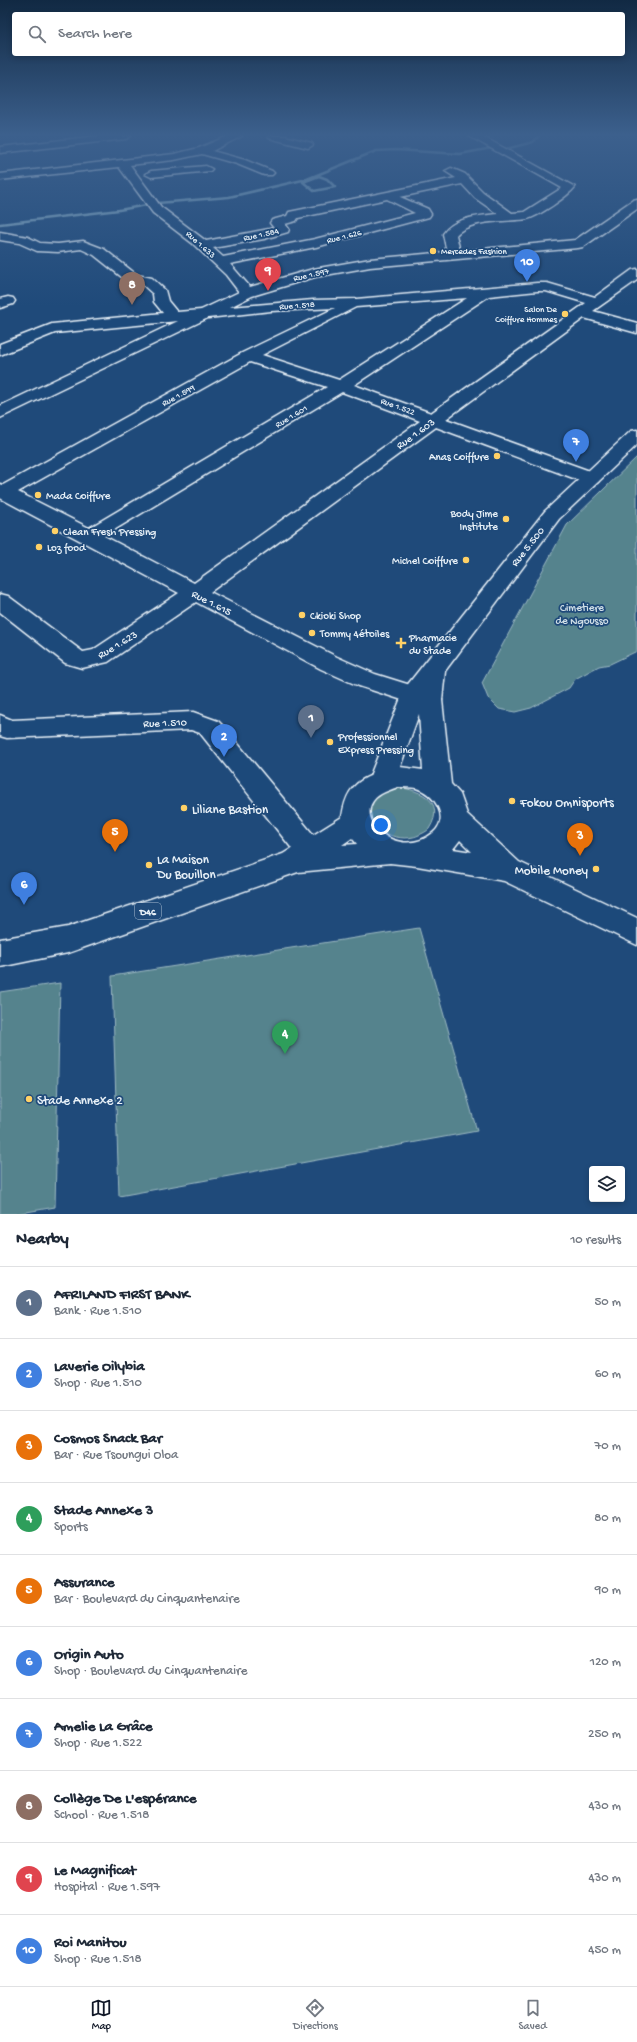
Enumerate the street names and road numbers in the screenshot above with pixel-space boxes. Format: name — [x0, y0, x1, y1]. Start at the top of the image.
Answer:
street label: Rue 1.584 — [243, 226, 281, 245]
street label: Rue 1.626 — [326, 228, 363, 247]
street label: Rue 1.633 — [183, 229, 217, 261]
street label: Rue 1.597 — [293, 266, 330, 285]
street label: Rue 1.518 — [279, 300, 315, 313]
street label: Rue 1.599 — [160, 383, 198, 410]
street label: Rue 1.522 — [379, 396, 417, 419]
street label: Rue 1.601 — [274, 403, 310, 431]
street label: Rue 1.603 — [395, 416, 438, 453]
street label: Rue 5.500 — [509, 525, 548, 569]
street label: Rue 1.615 — [189, 589, 233, 619]
street label: Rue 1.623 — [96, 629, 140, 662]
street label: Rue 1.510 — [143, 717, 187, 731]
road number: D46 — [135, 903, 161, 919]

